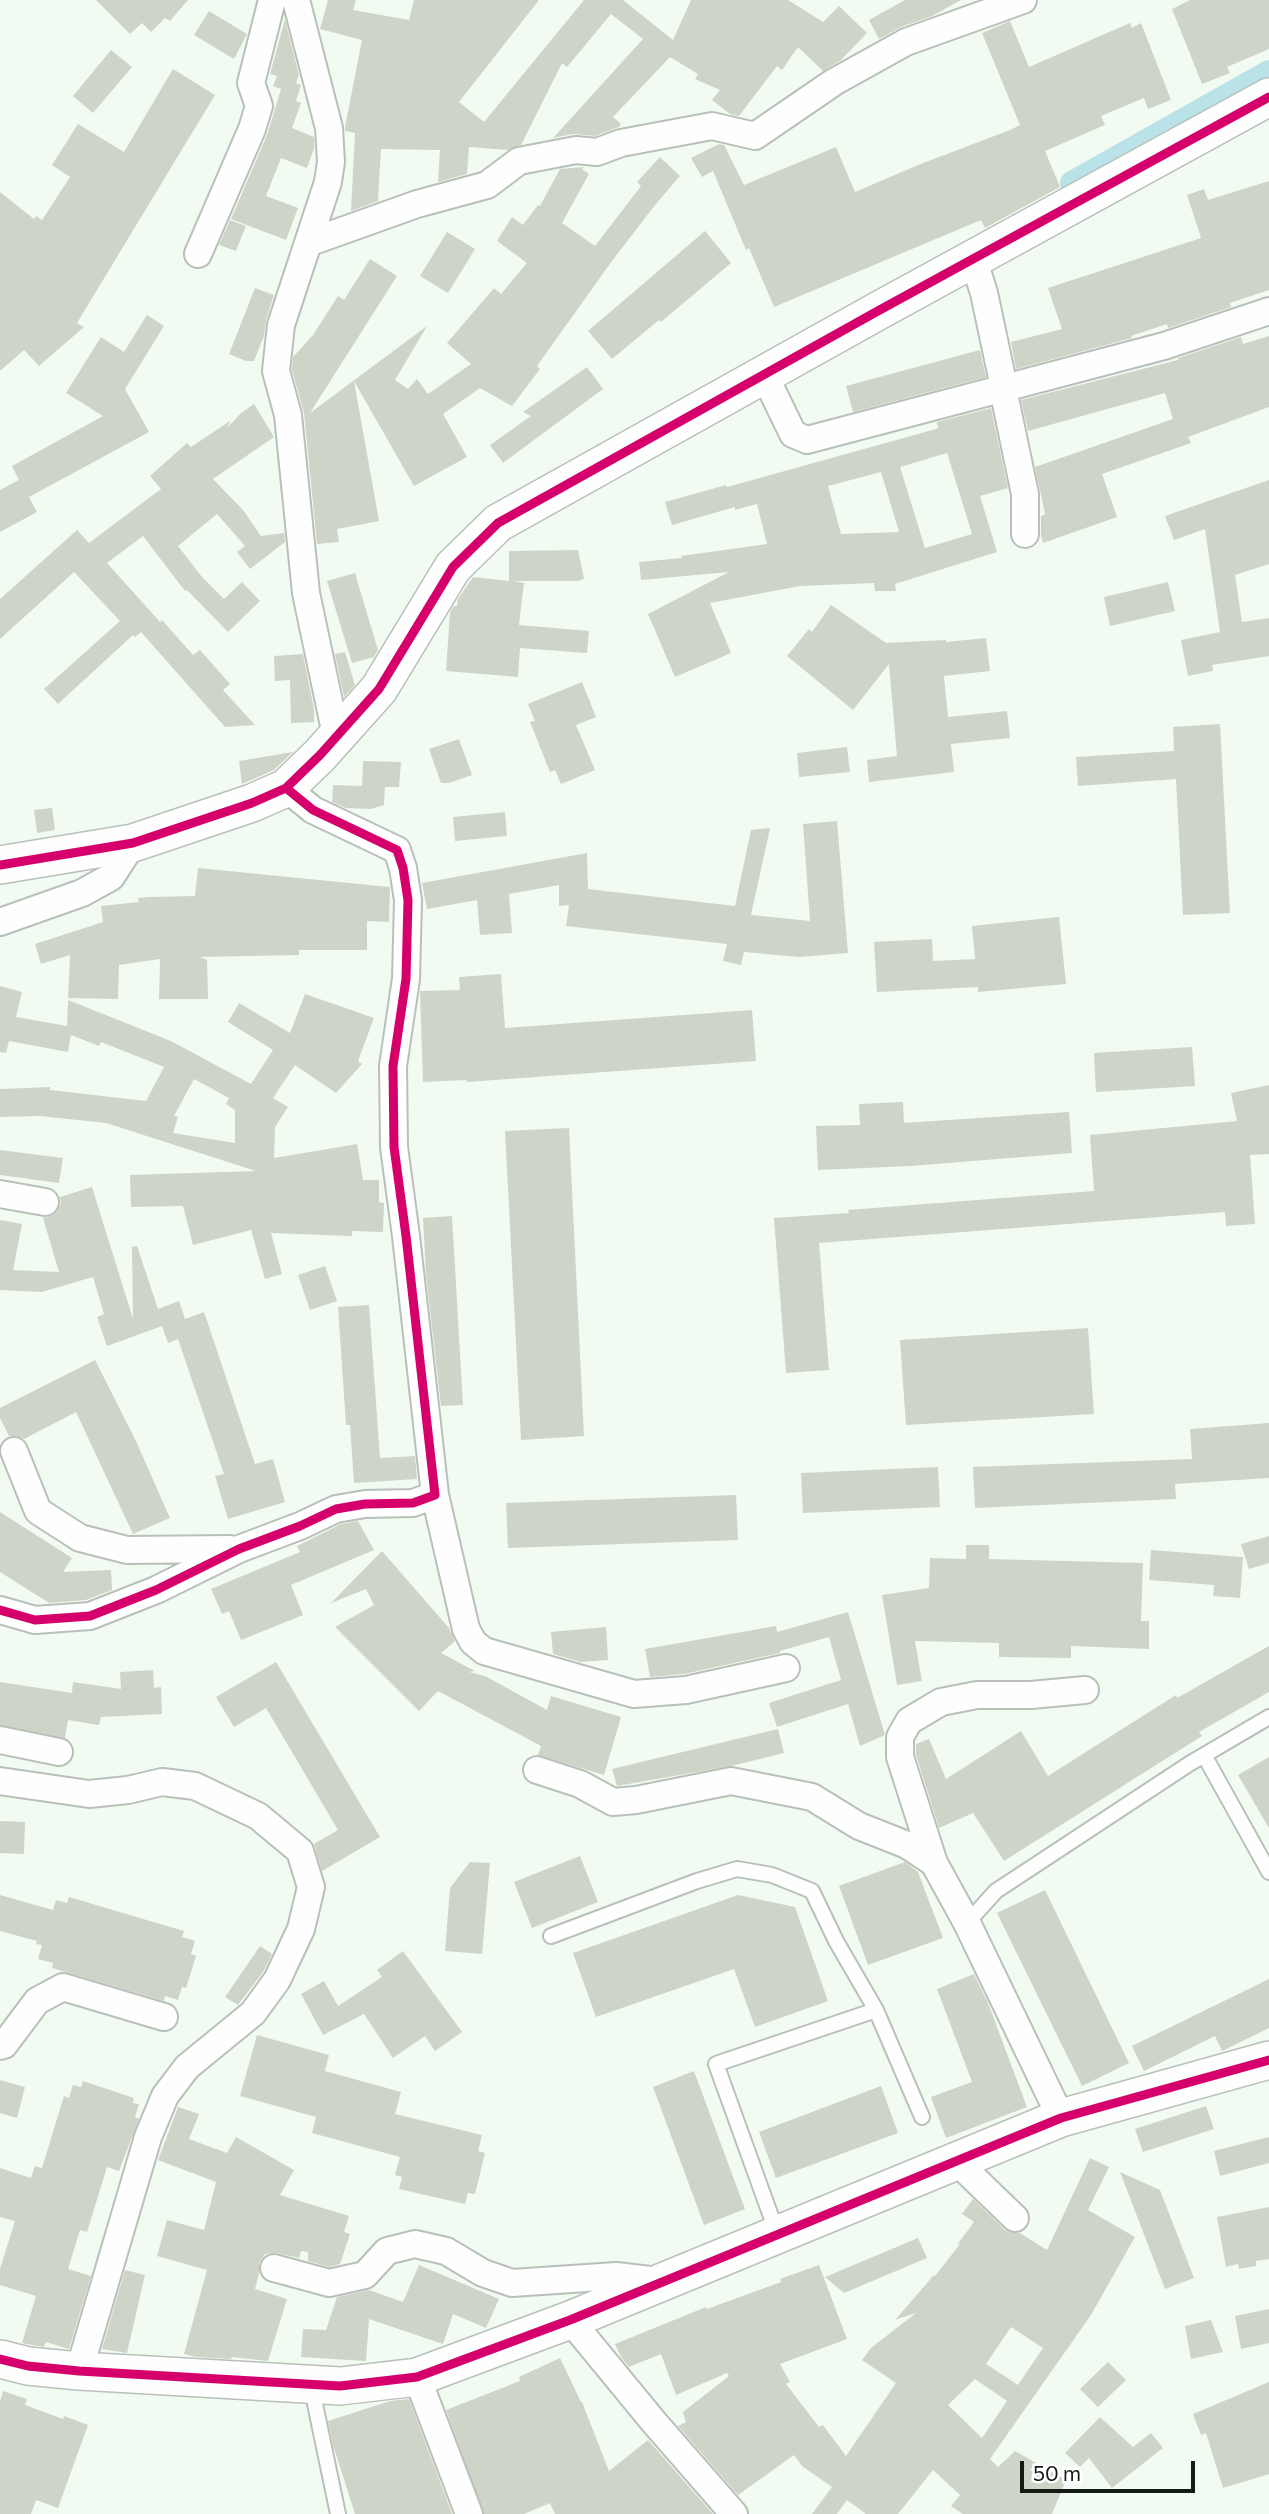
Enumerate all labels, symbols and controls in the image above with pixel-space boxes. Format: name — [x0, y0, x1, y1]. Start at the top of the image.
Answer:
scale bar — [1024, 2448, 1199, 2492]
text: 50 m — [1033, 2460, 1081, 2485]

